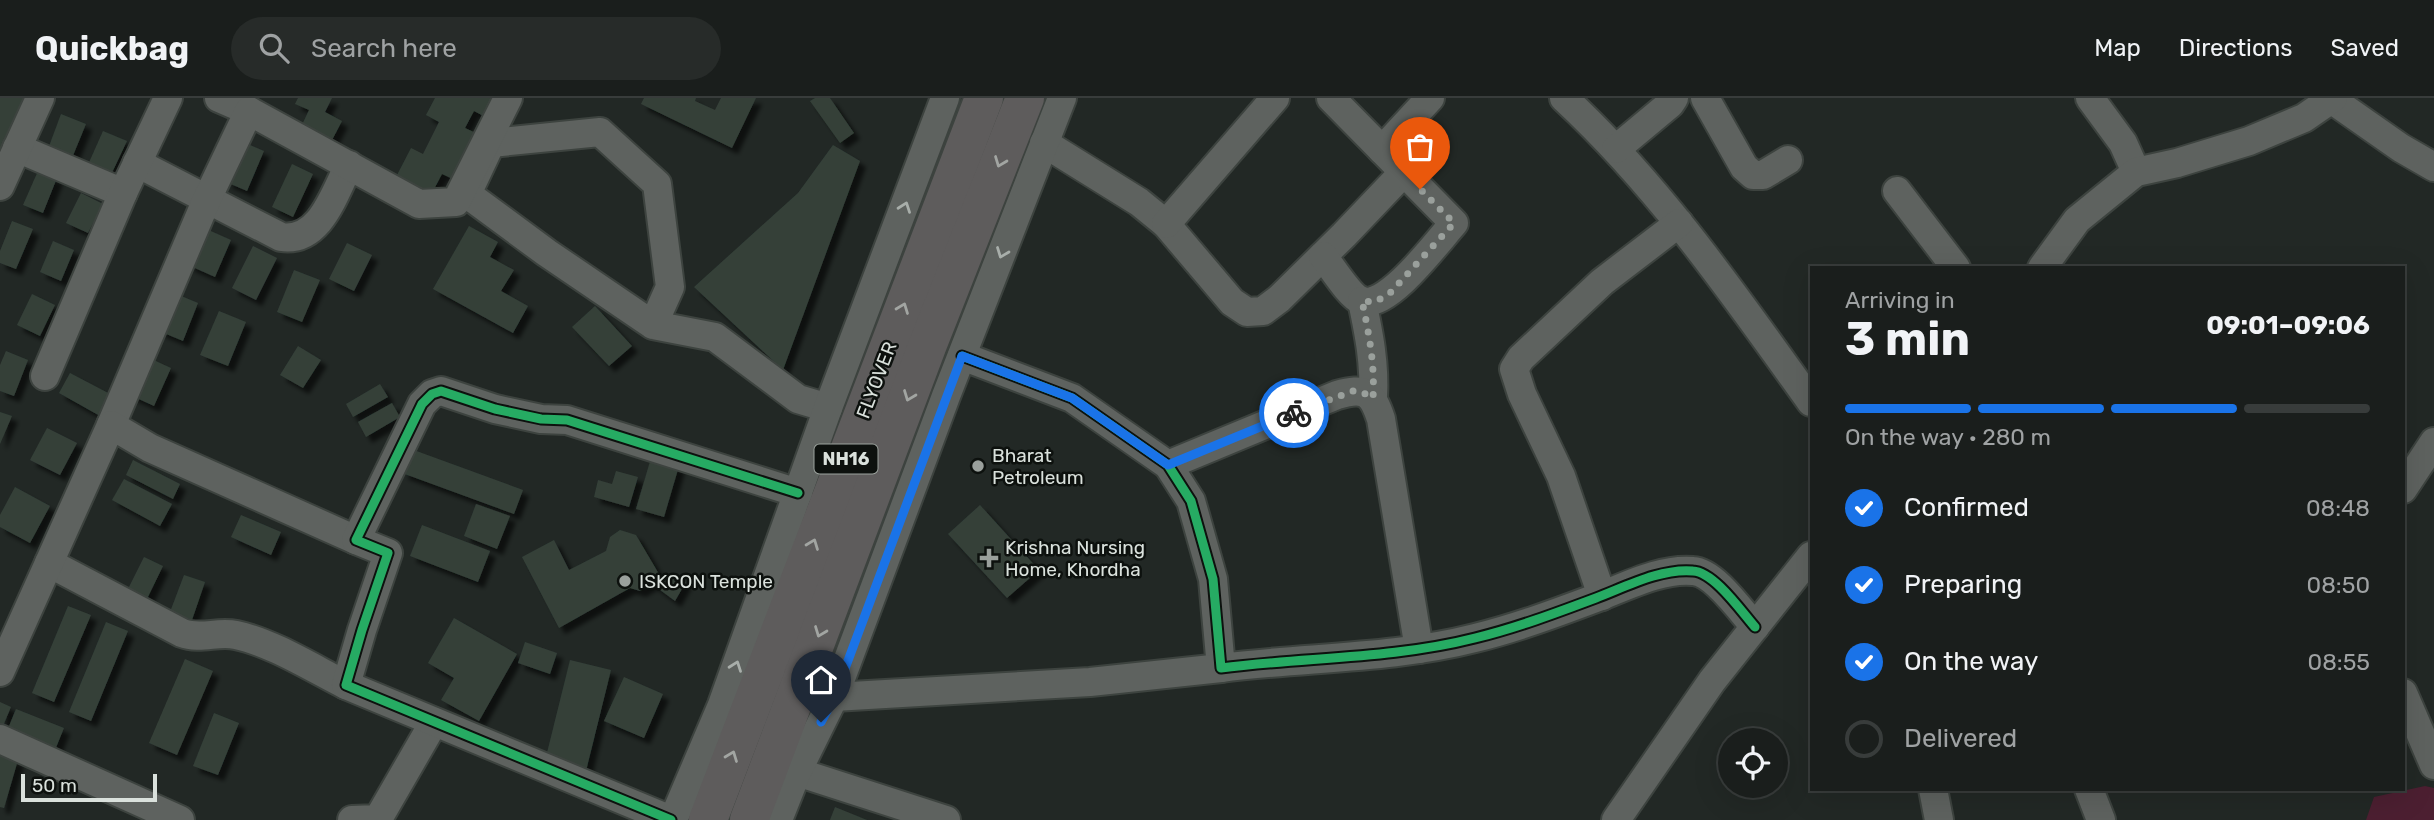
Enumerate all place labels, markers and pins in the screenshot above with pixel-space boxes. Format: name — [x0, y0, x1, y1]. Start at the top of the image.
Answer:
pin — [1390, 117, 1450, 189]
place label: Bharat Petroleum — [992, 444, 1084, 489]
marker: Bharat Petroleum — [970, 458, 986, 474]
place label: Krishna Nursing Home, Khordha — [1005, 536, 1145, 581]
marker: Krishna Nursing Home, Khordha — [979, 548, 999, 568]
place label: ISKCON Temple — [639, 570, 773, 593]
marker: ISKCON Temple — [617, 573, 633, 589]
pin — [791, 650, 851, 722]

